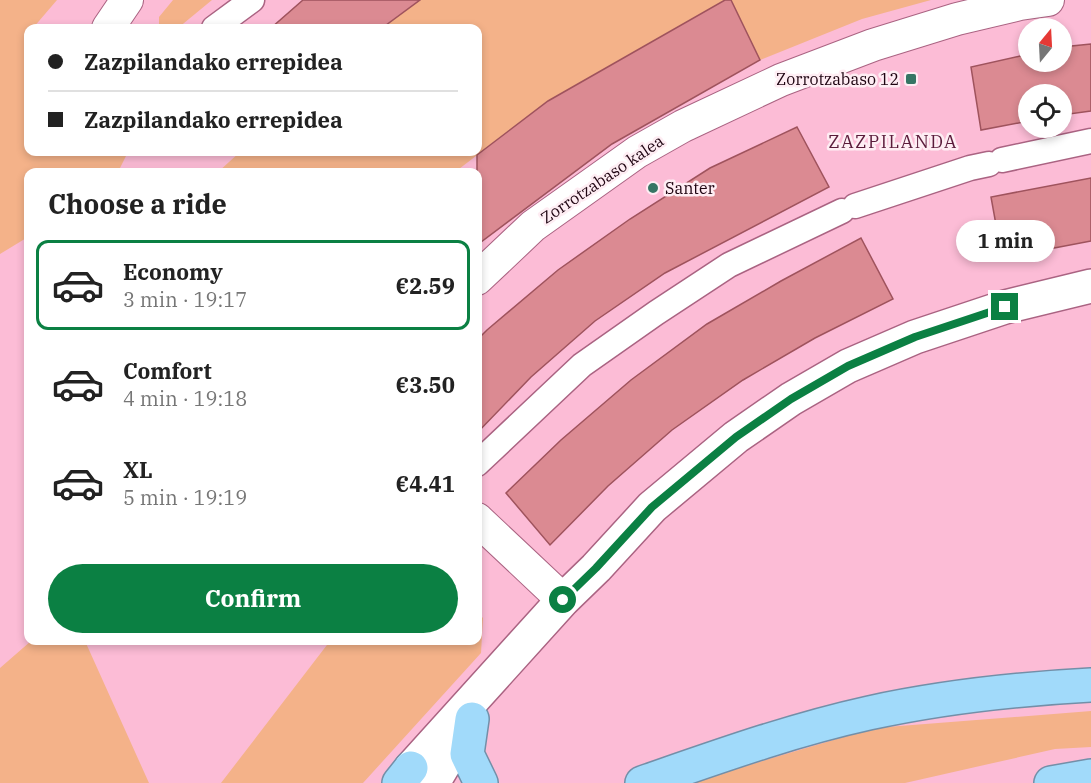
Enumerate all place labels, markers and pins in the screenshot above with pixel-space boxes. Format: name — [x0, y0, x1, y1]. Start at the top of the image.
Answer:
place label: Zorrotzabaso 12 — [776, 69, 899, 89]
marker: Zorrotzabaso 12 — [904, 72, 918, 86]
place label: Santer — [665, 178, 715, 198]
marker: Santer — [646, 181, 660, 195]

